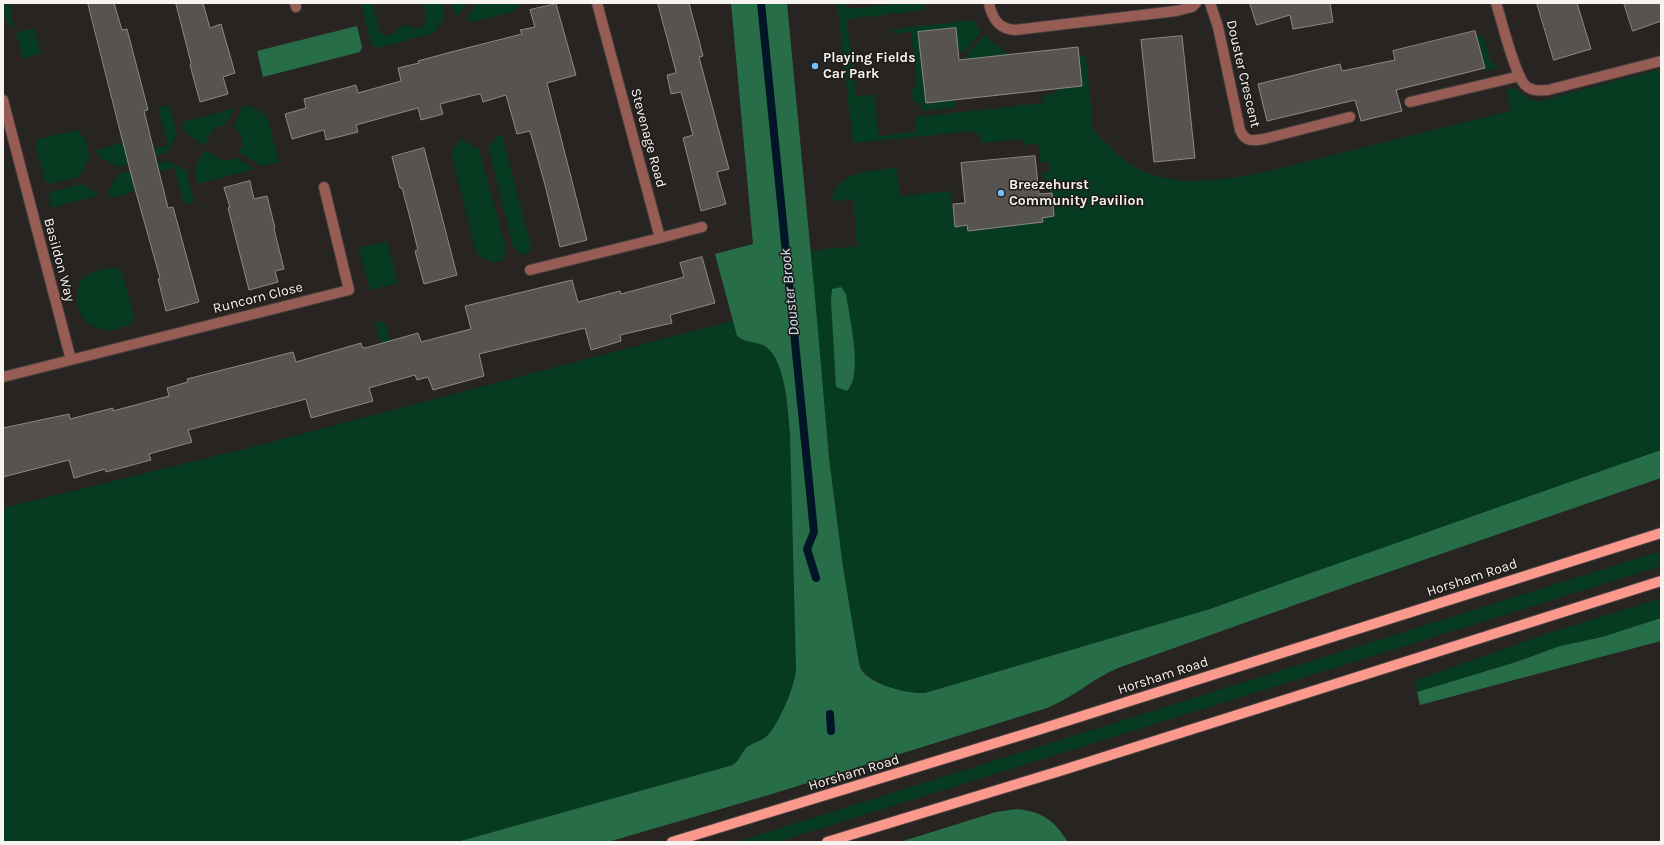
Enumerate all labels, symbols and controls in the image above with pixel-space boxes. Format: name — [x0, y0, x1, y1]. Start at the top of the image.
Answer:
street label: Douster Crescent — [1222, 19, 1264, 129]
place label: Playing Fields Car Park — [823, 50, 916, 82]
marker: Playing Fields Car Park — [810, 61, 820, 71]
street label: Stevenage Road — [627, 87, 669, 189]
place label: Breezehurst Community Pavilion — [1009, 177, 1144, 210]
marker: Breezehurst Community Pavilion — [996, 188, 1006, 198]
street label: Basildon Way — [40, 216, 78, 304]
water label: Douster Brook — [776, 247, 804, 337]
street label: Runcorn Close — [211, 279, 305, 317]
street label: Horsham Road — [1425, 555, 1519, 601]
street label: Horsham Road — [1116, 653, 1210, 699]
street label: Horsham Road — [806, 751, 902, 795]

